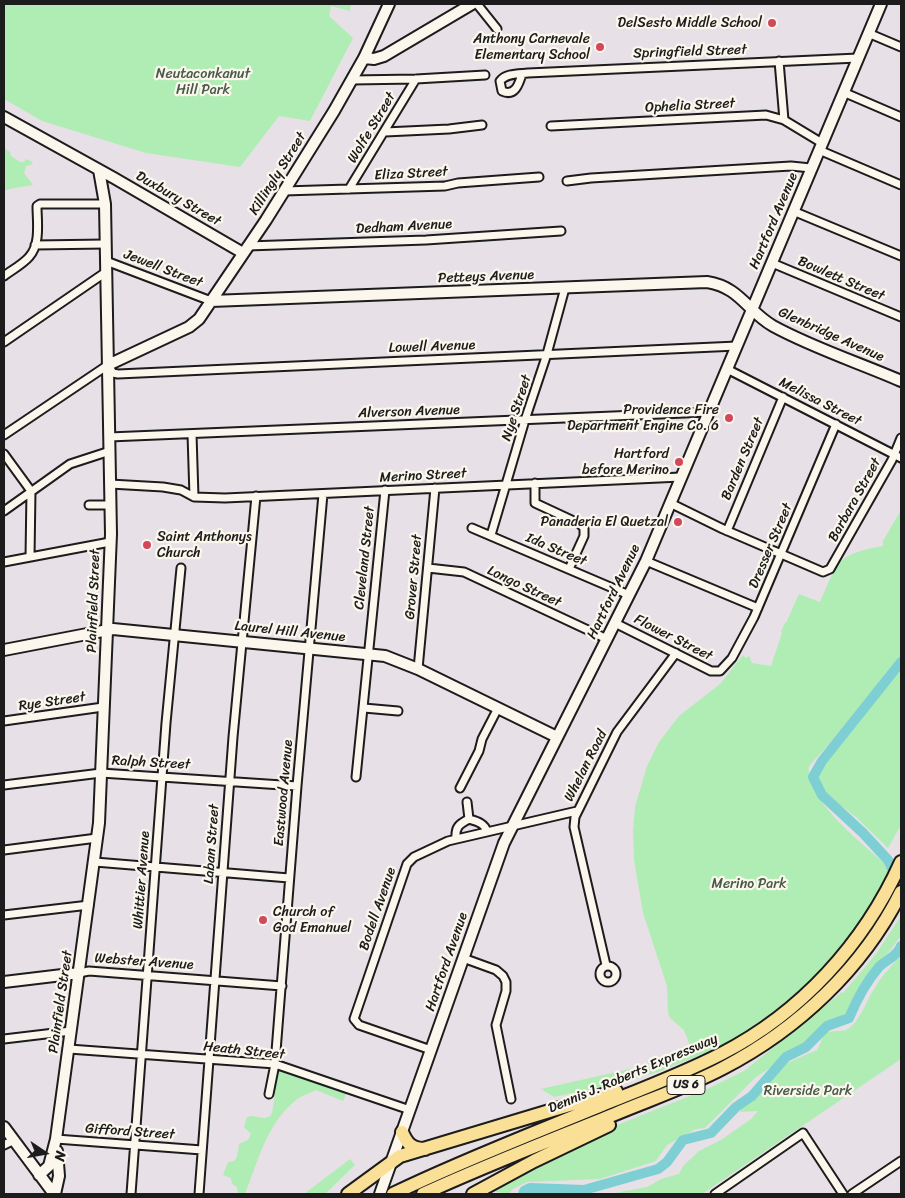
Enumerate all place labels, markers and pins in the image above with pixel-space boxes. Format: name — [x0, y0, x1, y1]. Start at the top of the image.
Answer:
place label: DelSesto Middle School — [618, 15, 762, 31]
marker: DelSesto Middle School — [766, 17, 778, 29]
place label: Anthony Carnevale Elementary School — [473, 31, 590, 64]
marker: Anthony Carnevale Elementary School — [594, 41, 606, 53]
place label: Providence Fire Department Engine Co. 6 — [567, 402, 719, 434]
marker: Providence Fire Department Engine Co. 6 — [723, 412, 735, 424]
place label: Hartford before Merino — [582, 446, 669, 478]
marker: Hartford before Merino — [673, 456, 685, 468]
place label: Panaderia El Quetzal — [541, 514, 668, 530]
marker: Panaderia El Quetzal — [672, 516, 684, 528]
place label: Saint Anthonys Church — [157, 529, 252, 562]
marker: Saint Anthonys Church — [141, 539, 153, 551]
place label: Church of God Emanuel — [273, 904, 351, 936]
marker: Church of God Emanuel — [257, 914, 269, 926]

